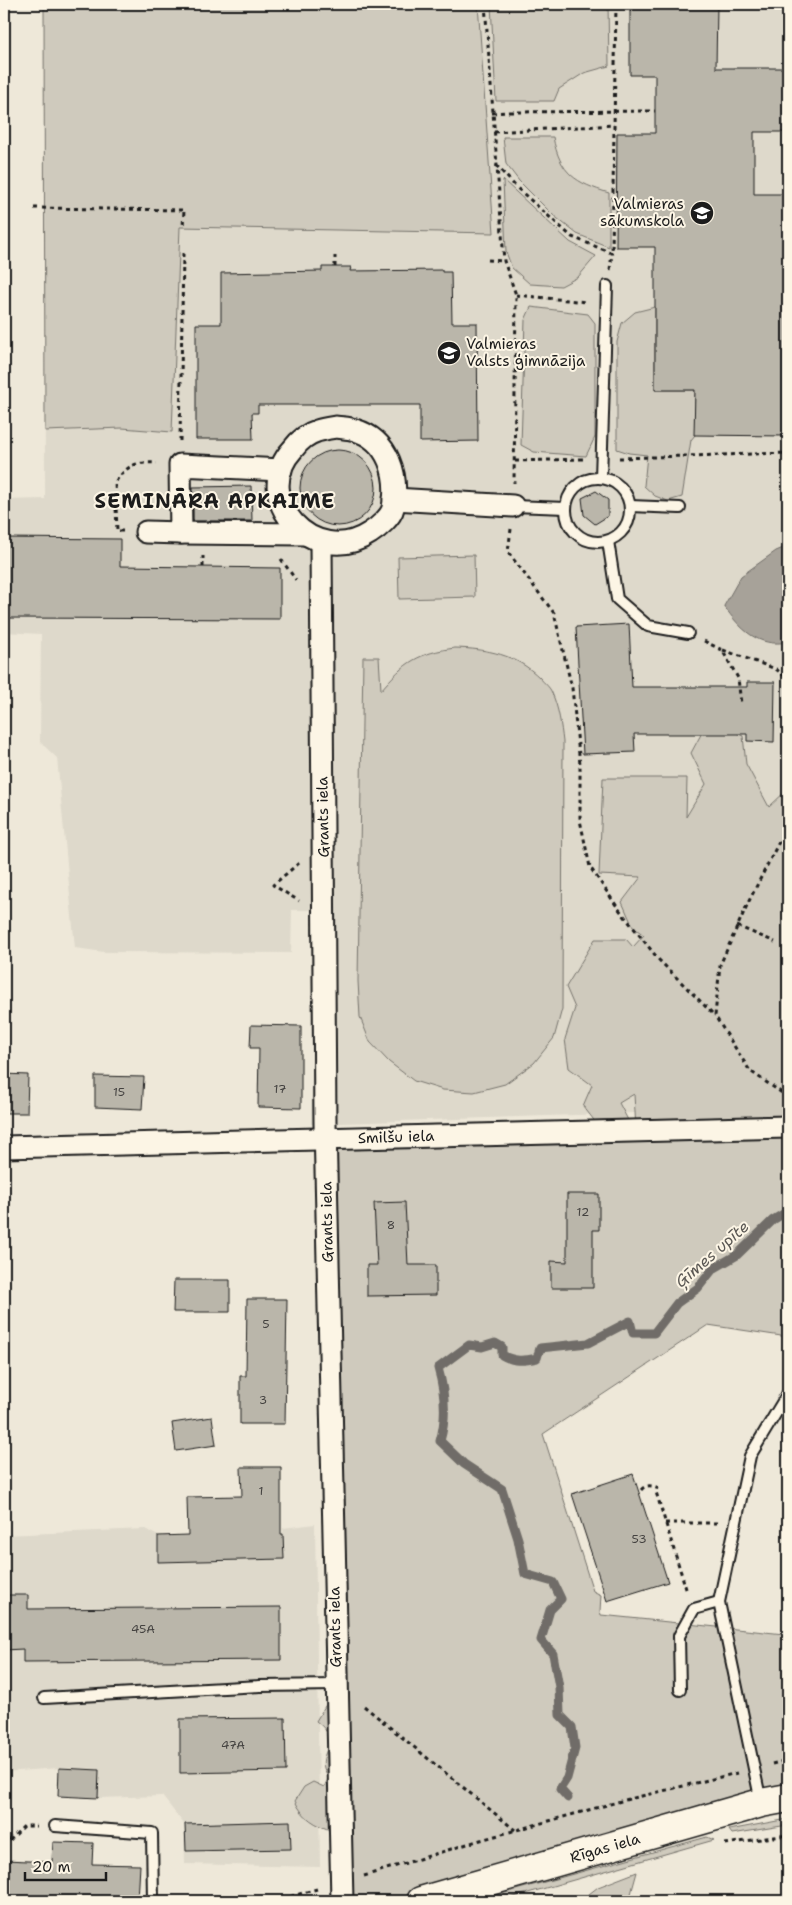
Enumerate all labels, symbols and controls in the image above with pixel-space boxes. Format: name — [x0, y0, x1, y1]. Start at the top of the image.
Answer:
place label: Valmieras sākumskola — [600, 194, 685, 231]
school or university icon: Valmieras sākumskola — [689, 200, 715, 226]
place label: Valmieras Valsts ģimnāzija — [466, 334, 586, 371]
school or university icon: Valmieras Valsts ģimnāzija — [436, 340, 462, 366]
district label: SEMINĀRA APKAIME — [95, 487, 335, 514]
street label: Grants iela — [312, 776, 334, 858]
house number: 17 — [274, 1081, 286, 1097]
house number: 15 — [113, 1084, 125, 1100]
street label: Smilšu iela — [357, 1126, 435, 1148]
street label: Grants iela — [316, 1181, 338, 1263]
house number: 12 — [577, 1204, 589, 1220]
water label: Ģīmes upīte — [671, 1216, 754, 1293]
house number: 8 — [387, 1217, 395, 1233]
house number: 5 — [262, 1316, 270, 1332]
house number: 3 — [259, 1392, 267, 1408]
house number: 1 — [258, 1483, 264, 1499]
house number: 53 — [631, 1531, 647, 1547]
street label: Grants iela — [324, 1586, 346, 1668]
house number: 45A — [131, 1621, 155, 1637]
house number: 47A — [221, 1737, 245, 1753]
street label: Rīgas iela — [568, 1828, 643, 1868]
scale bar — [25, 1850, 106, 1882]
text: 20 m — [32, 1857, 71, 1877]

